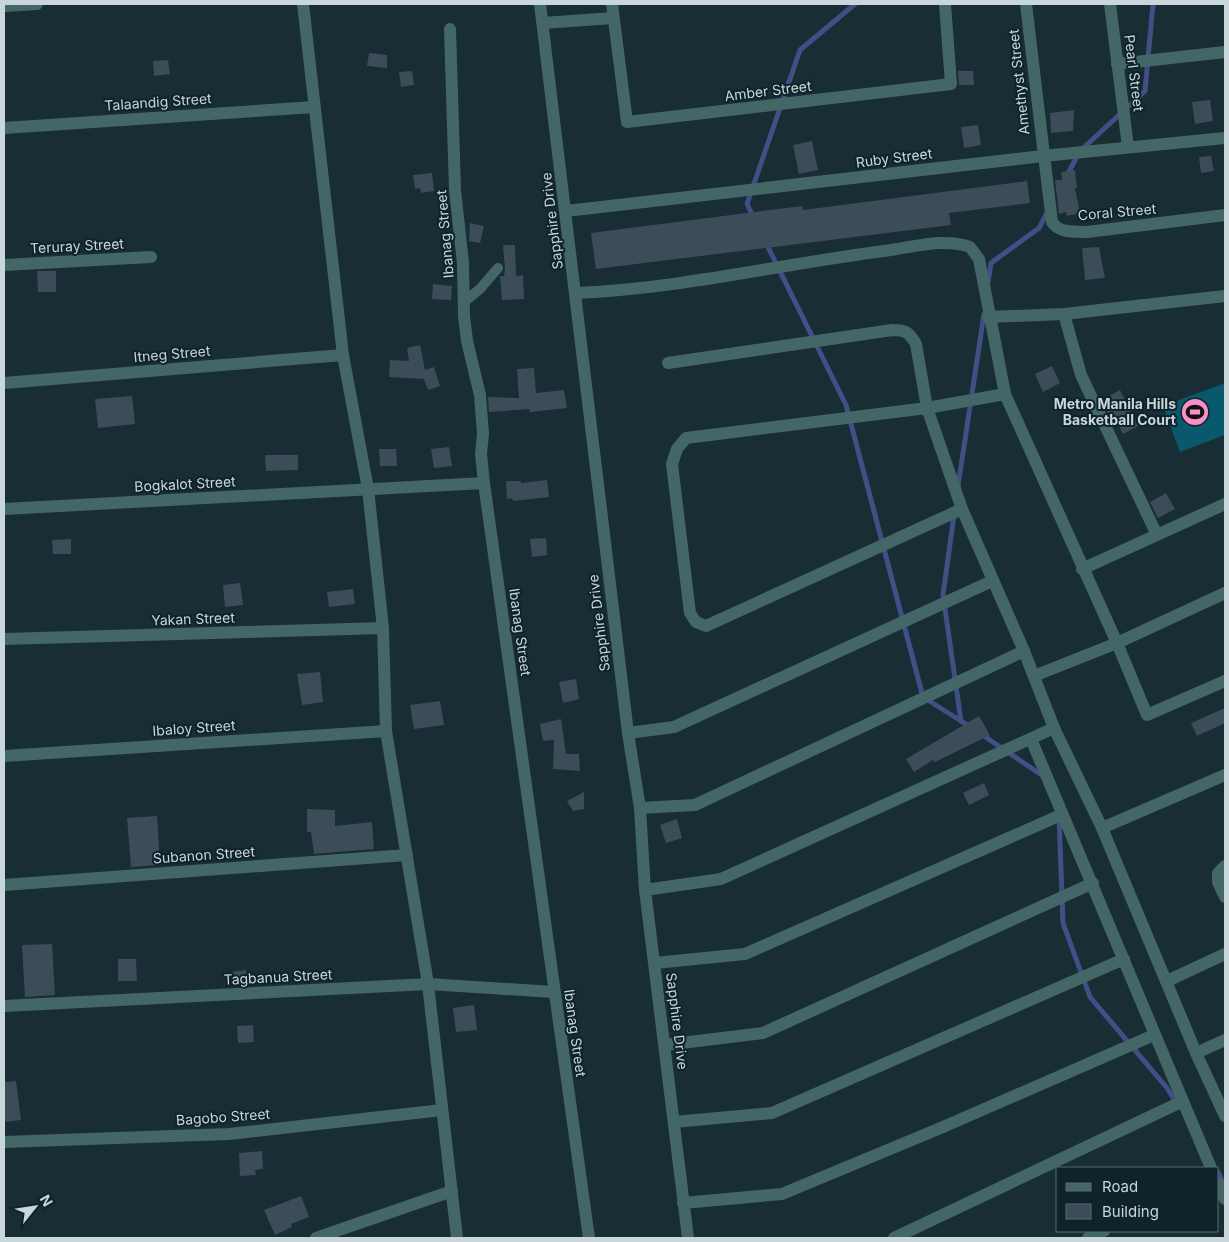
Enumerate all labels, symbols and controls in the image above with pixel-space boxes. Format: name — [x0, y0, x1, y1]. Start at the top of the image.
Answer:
street label: Amethyst Street — [1004, 28, 1032, 136]
street label: Pearl Street — [1121, 34, 1148, 113]
street label: Amber Street — [724, 77, 813, 104]
street label: Talaandig Street — [104, 89, 212, 114]
street label: Ruby Street — [855, 144, 934, 171]
street label: Sapphire Drive — [537, 172, 566, 271]
street label: Ibanag Street — [432, 189, 457, 279]
street label: Coral Street — [1077, 200, 1157, 223]
street label: Teruray Street — [30, 235, 125, 256]
street label: Itneg Street — [133, 342, 211, 365]
place label: Metro Manila Hills Basketball Court — [1054, 395, 1176, 428]
sports icon: Metro Manila Hills Basketball Court — [1180, 397, 1210, 427]
street label: Bogkalot Street — [134, 472, 237, 495]
street label: Sapphire Drive — [584, 574, 613, 673]
street label: Ibanag Street — [506, 587, 535, 677]
street label: Yakan Street — [151, 609, 235, 628]
street label: Ibaloy Street — [152, 716, 236, 739]
street label: Subanon Street — [152, 842, 256, 867]
street label: Tagbanua Street — [223, 965, 333, 988]
street label: Sapphire Drive — [663, 971, 692, 1070]
street label: Ibanag Street — [561, 988, 590, 1078]
street label: Bagobo Street — [175, 1105, 271, 1128]
legend — [1056, 1167, 1219, 1232]
text: Road — [1102, 1177, 1138, 1196]
north arrow — [10, 1182, 60, 1232]
text: N — [37, 1191, 57, 1209]
text: Building — [1102, 1202, 1159, 1221]

